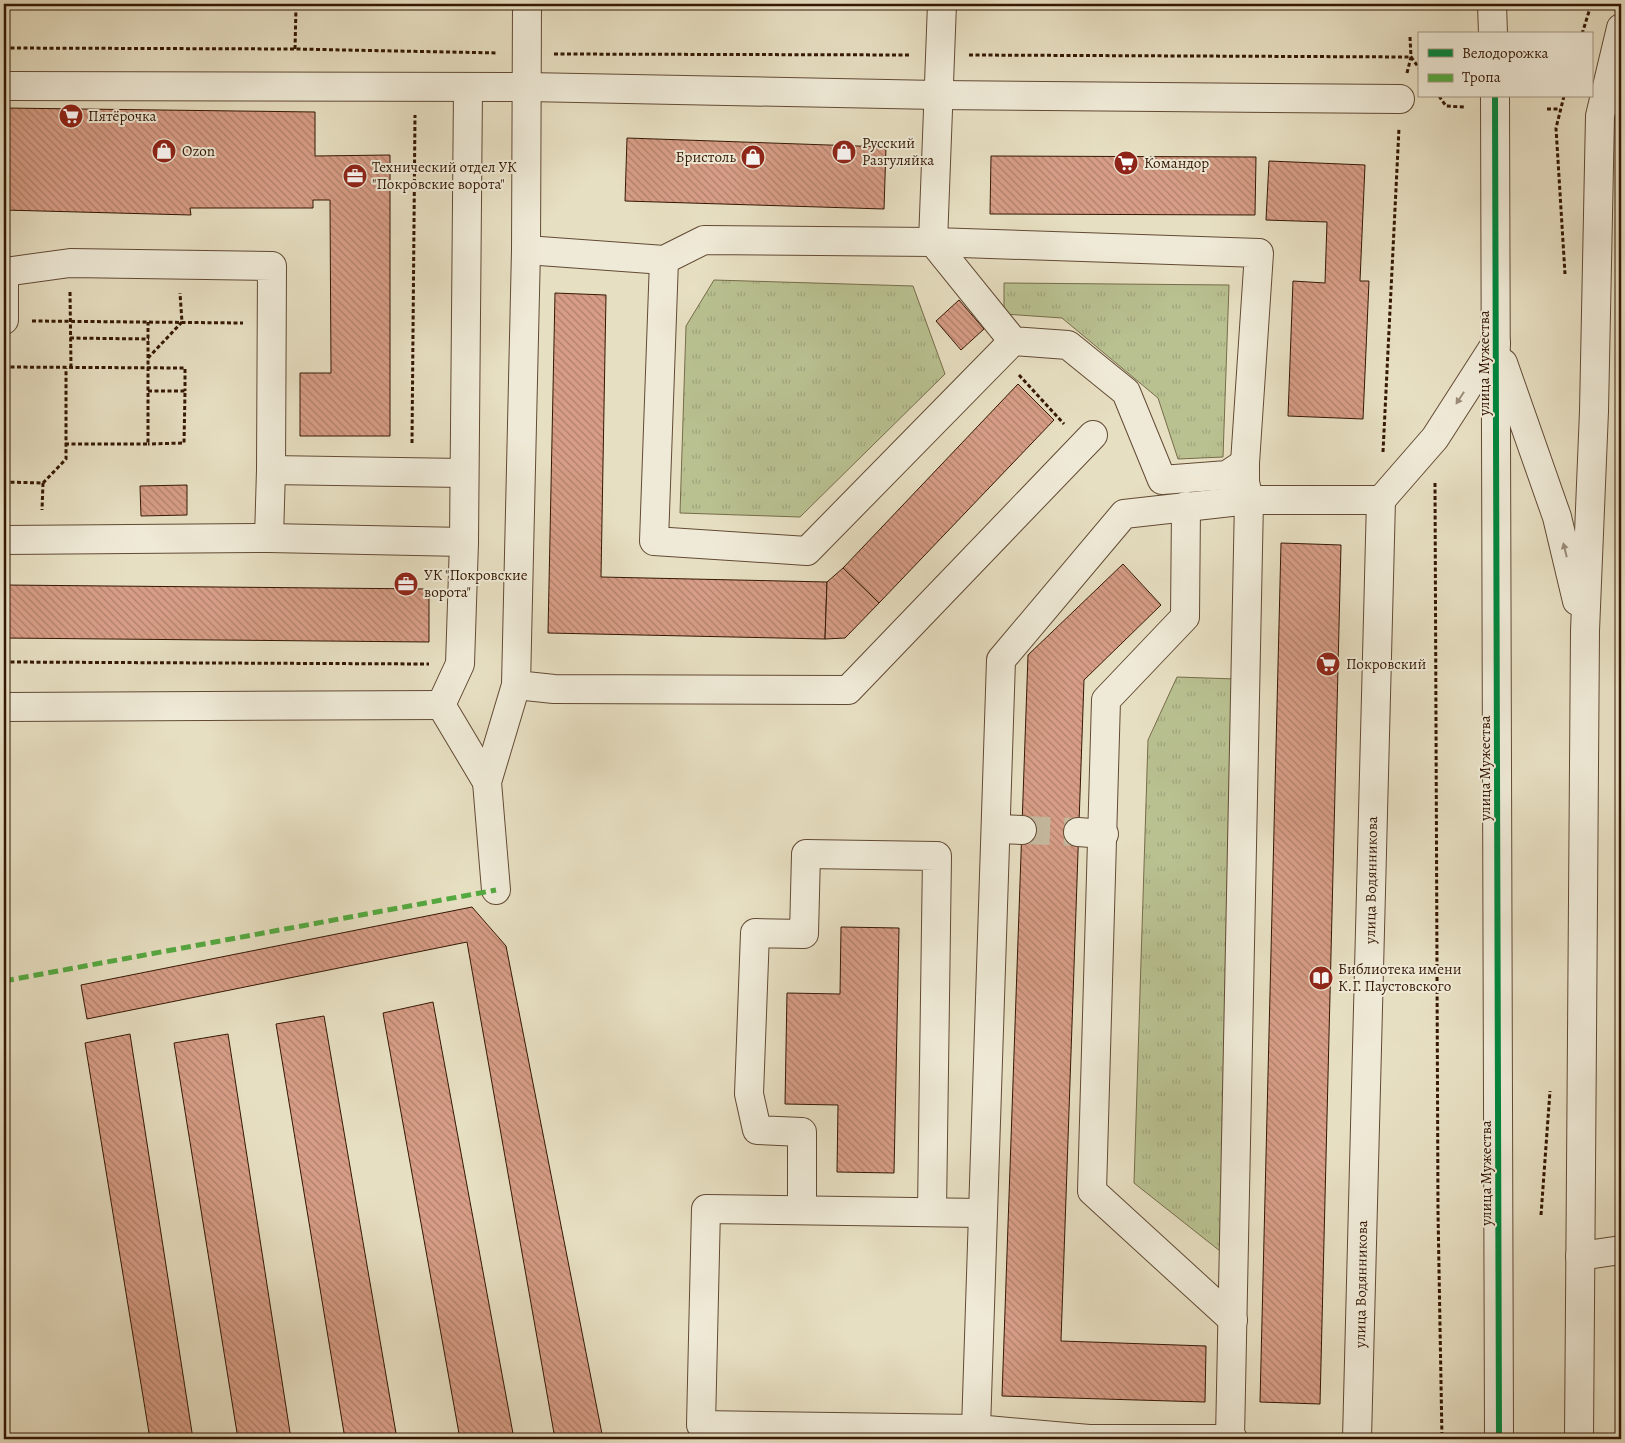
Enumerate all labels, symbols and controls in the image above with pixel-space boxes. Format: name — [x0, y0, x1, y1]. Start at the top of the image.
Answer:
legend — [1418, 32, 1592, 98]
text: Велодорожка — [1462, 43, 1549, 63]
text: Тропа — [1462, 67, 1501, 87]
supermarket icon: Пятёрочка — [58, 103, 84, 129]
place label: Пятёрочка — [88, 106, 157, 126]
place label: Русский Разгуляйка — [862, 133, 934, 170]
shop icon: Ozon — [151, 138, 177, 164]
shop icon: Русский Разгуляйка — [831, 139, 857, 165]
place label: Ozon — [182, 141, 215, 161]
shop icon: Бристоль — [740, 144, 766, 170]
place label: Бристоль — [676, 147, 736, 167]
supermarket icon: Командор — [1113, 150, 1139, 176]
place label: Командор — [1144, 153, 1209, 173]
place label: Технический отдел УК "Покровские ворота" — [372, 157, 517, 194]
office icon: Технический отдел УК "Покровские ворота" — [342, 163, 368, 189]
street label: улица Мужества — [1474, 310, 1494, 417]
one-way arrow — [1455, 392, 1465, 405]
one-way arrow — [1561, 542, 1569, 557]
place label: УК "Покровские ворота" — [424, 565, 528, 602]
office icon: УК "Покровские ворота" — [393, 571, 419, 597]
supermarket icon: Покровский — [1315, 651, 1341, 677]
place label: Покровский — [1346, 654, 1426, 674]
street label: улица Мужества — [1475, 715, 1495, 822]
street label: улица Водянникова — [1360, 816, 1382, 945]
place label: Библиотека имени К.Г. Паустовского — [1338, 959, 1462, 996]
library icon: Библиотека имени К.Г. Паустовского — [1308, 965, 1334, 991]
street label: улица Мужества — [1476, 1120, 1496, 1227]
street label: улица Водянникова — [1350, 1220, 1372, 1349]

